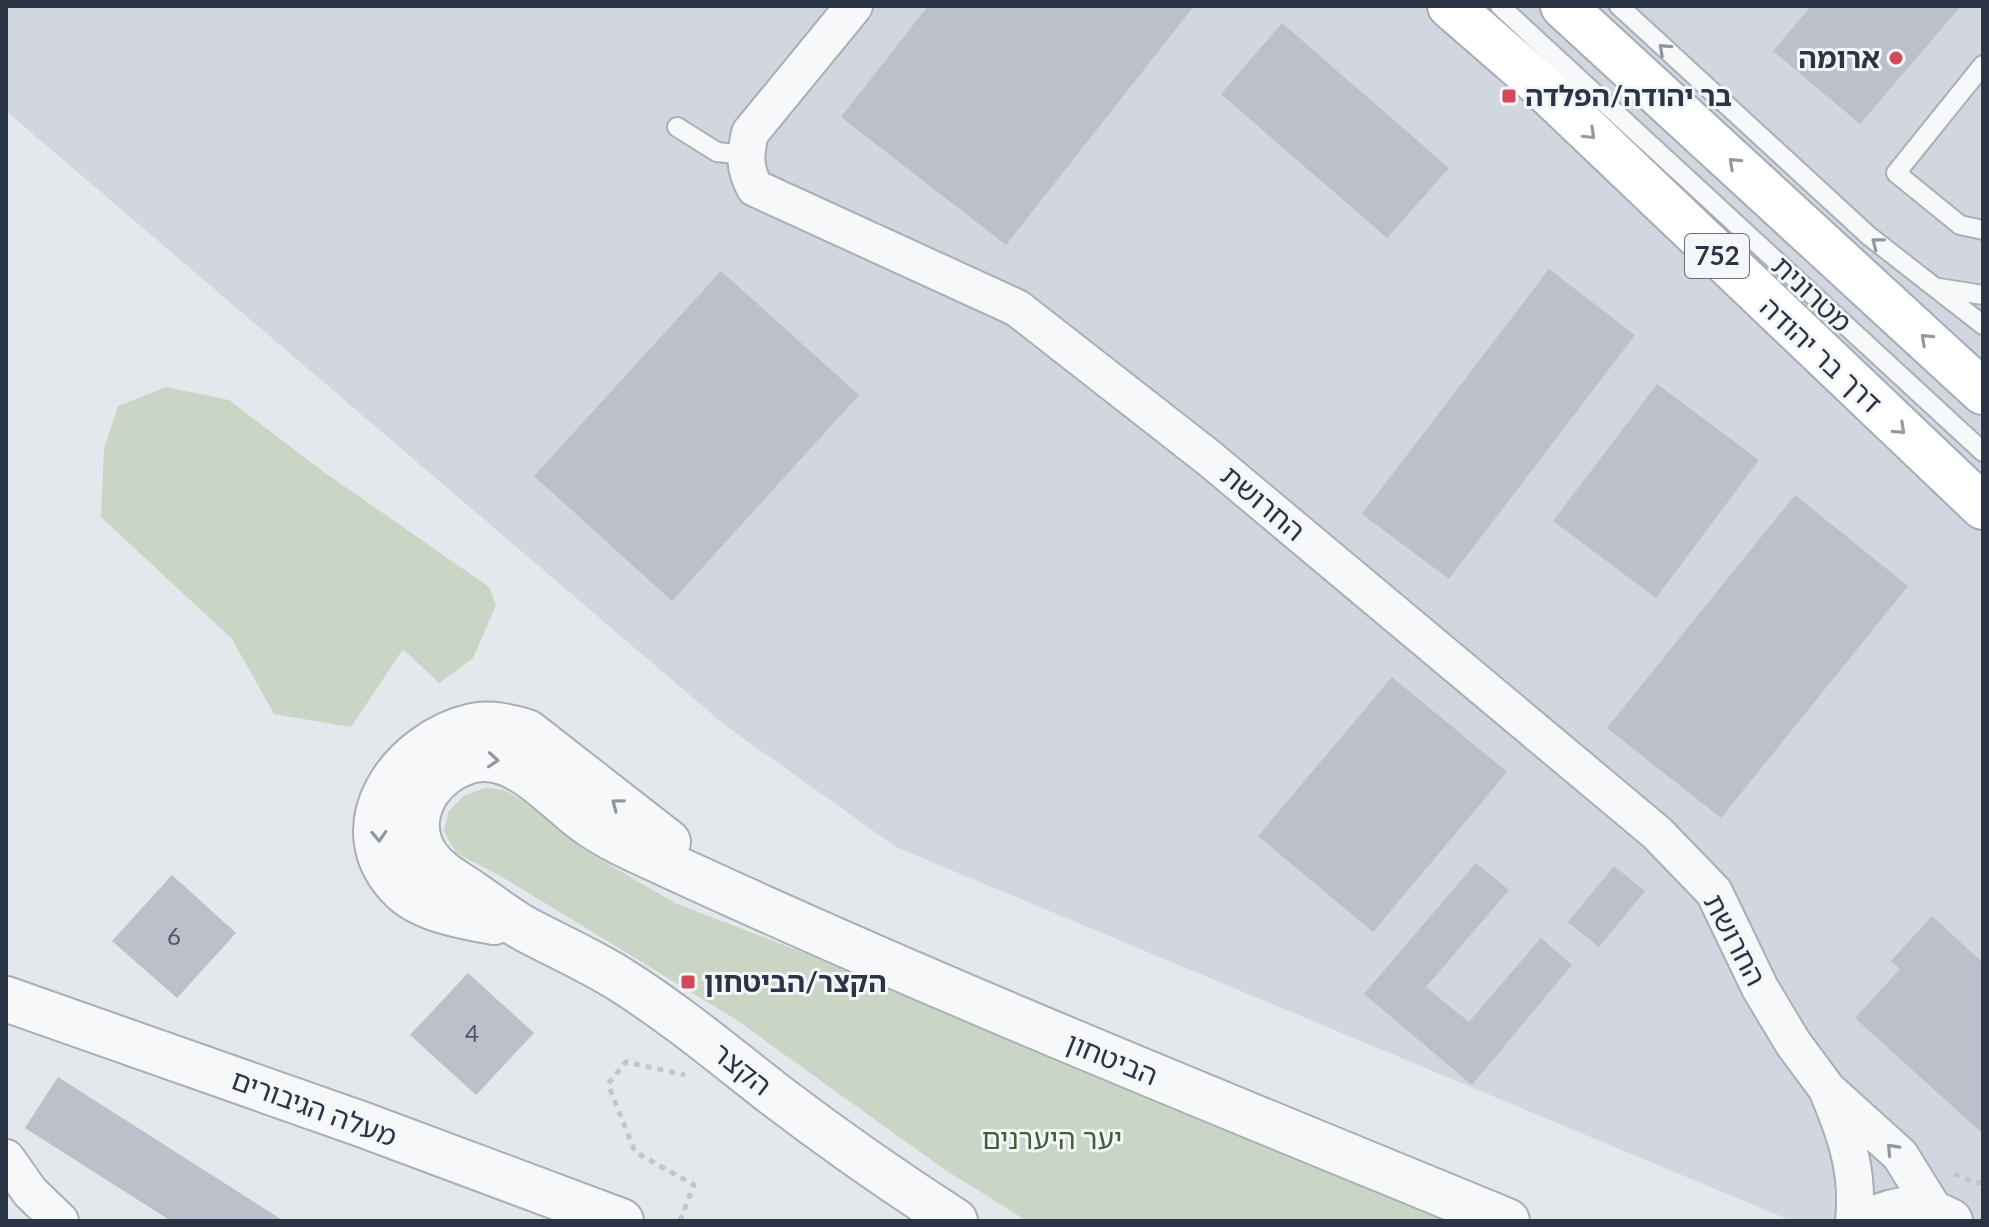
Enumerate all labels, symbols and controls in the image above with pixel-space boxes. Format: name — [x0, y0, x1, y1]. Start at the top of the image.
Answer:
place label: ארומה — [1798, 40, 1880, 74]
one-way arrow — [1659, 44, 1673, 58]
marker: ארומה — [1887, 49, 1905, 67]
place label: בר יהודה/הפלדה — [1525, 78, 1732, 112]
marker: בר יהודה/הפלדה — [1500, 87, 1518, 105]
one-way arrow — [1581, 124, 1595, 139]
one-way arrow — [1729, 158, 1743, 173]
road number: 752 — [1685, 234, 1749, 278]
one-way arrow — [1871, 238, 1886, 252]
street label: מטרונית — [1766, 248, 1859, 338]
street label: דרך בר יהודה — [1754, 289, 1890, 419]
one-way arrow — [1920, 334, 1935, 348]
one-way arrow — [1891, 419, 1905, 434]
street label: החרושת — [1215, 457, 1312, 547]
one-way arrow — [487, 751, 500, 768]
one-way arrow — [611, 799, 626, 813]
one-way arrow — [370, 830, 387, 842]
street label: החרושת — [1698, 888, 1774, 991]
house number: 6 — [167, 921, 181, 950]
place label: הקצר/הביטחון — [704, 964, 887, 998]
marker: הקצר/הביטחון — [679, 973, 697, 991]
house number: 4 — [465, 1018, 479, 1047]
street label: הביטחון — [1062, 1024, 1163, 1092]
street label: הקצר — [706, 1035, 779, 1102]
street label: מעלה הגיבורים — [227, 1061, 402, 1153]
park label: יער היערנים — [982, 1121, 1122, 1155]
one-way arrow — [1888, 1143, 1902, 1158]

